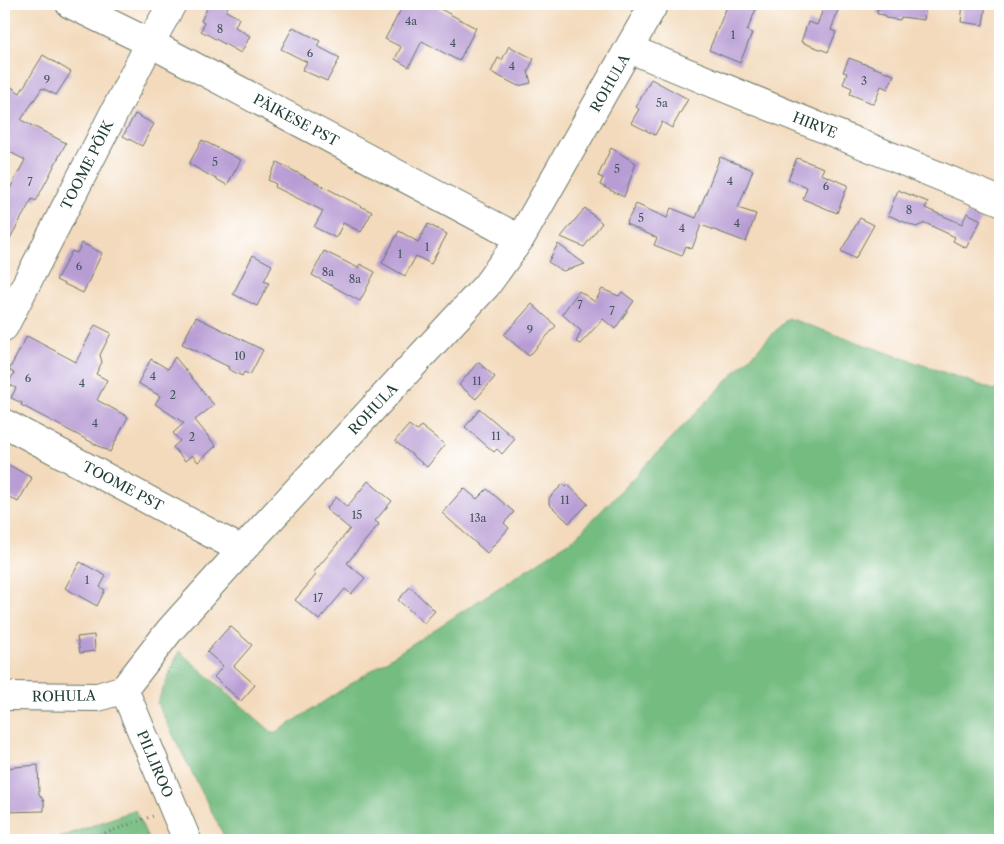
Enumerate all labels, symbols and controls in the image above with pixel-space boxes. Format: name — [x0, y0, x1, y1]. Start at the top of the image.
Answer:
house number: 4a — [405, 14, 417, 28]
house number: 8 — [217, 22, 223, 36]
house number: 1 — [731, 28, 736, 42]
house number: 4 — [450, 36, 456, 50]
house number: 6 — [307, 46, 314, 60]
street label: ROHULA — [586, 50, 634, 115]
house number: 4 — [509, 59, 515, 73]
house number: 9 — [44, 73, 50, 87]
house number: 3 — [861, 74, 867, 88]
street label: PÄIKESE PST — [250, 90, 342, 150]
house number: 5a — [656, 96, 668, 110]
street label: HIRVE — [790, 108, 840, 142]
street label: TOOME PÕIK — [56, 116, 118, 213]
house number: 5 — [212, 155, 218, 169]
house number: 5 — [614, 162, 620, 176]
house number: 4 — [727, 174, 733, 188]
house number: 7 — [27, 175, 33, 189]
house number: 6 — [823, 179, 830, 193]
house number: 8 — [906, 203, 912, 217]
house number: 5 — [638, 211, 644, 225]
house number: 4 — [734, 216, 740, 230]
house number: 4 — [679, 221, 685, 235]
house number: 1 — [425, 240, 430, 254]
house number: 1 — [398, 247, 403, 261]
house number: 6 — [76, 259, 83, 273]
house number: 8a — [322, 265, 334, 279]
house number: 8a — [349, 272, 361, 286]
house number: 7 — [577, 298, 583, 312]
house number: 7 — [609, 304, 615, 318]
house number: 9 — [527, 323, 533, 337]
house number: 10 — [234, 349, 246, 363]
house number: 4 — [150, 369, 156, 383]
house number: 6 — [25, 371, 32, 385]
house number: 11 — [472, 374, 482, 388]
house number: 4 — [79, 376, 85, 390]
street label: ROHULA — [345, 379, 402, 439]
house number: 2 — [170, 388, 176, 402]
house number: 4 — [92, 416, 98, 430]
house number: 11 — [491, 429, 501, 443]
house number: 2 — [189, 430, 195, 444]
street label: TOOME PST — [79, 457, 167, 515]
house number: 11 — [560, 493, 570, 507]
house number: 15 — [352, 508, 362, 522]
house number: 13a — [470, 511, 486, 525]
house number: 1 — [85, 573, 90, 587]
house number: 17 — [313, 591, 324, 605]
street label: ROHULA — [32, 686, 97, 706]
street label: PILLIROO — [133, 728, 177, 800]

